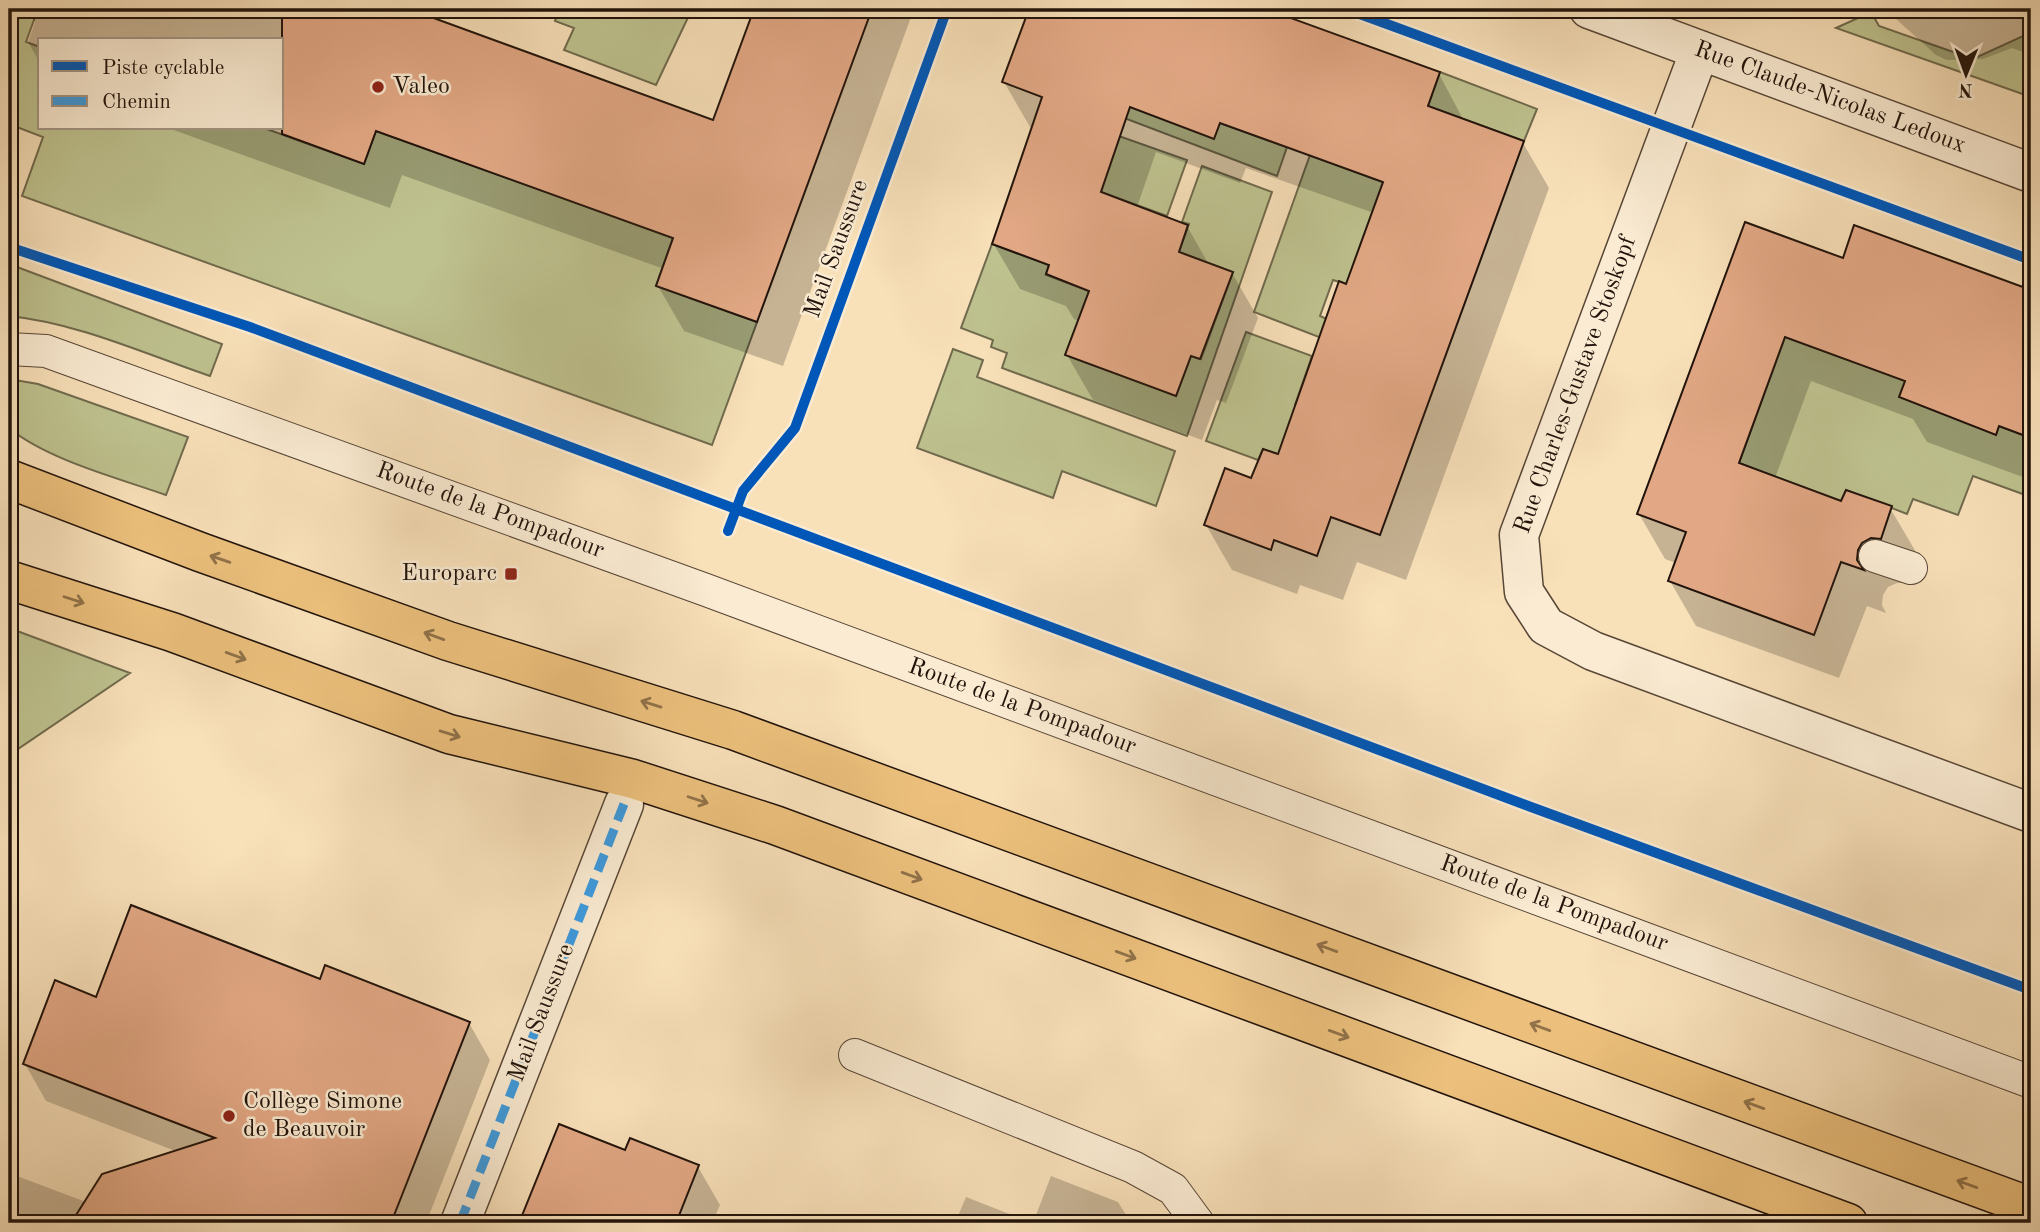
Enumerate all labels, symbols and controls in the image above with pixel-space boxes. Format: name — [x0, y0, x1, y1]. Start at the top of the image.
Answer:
street label: Rue Claude-Nicolas Ledoux — [1690, 35, 1970, 161]
legend — [38, 38, 284, 130]
north arrow — [1932, 38, 2002, 108]
text: Piste cyclable — [102, 58, 225, 79]
place label: Valeo — [392, 75, 450, 99]
marker: Valeo — [370, 79, 386, 95]
text: Chemin — [102, 92, 171, 113]
street label: Mail Saussure — [801, 176, 873, 322]
street label: Rue Charles-Gustave Stoskopf — [1511, 232, 1642, 537]
street label: Route de la Pompadour — [373, 459, 607, 564]
one-way arrow — [210, 551, 232, 564]
place label: Europarc — [401, 562, 497, 586]
marker: Europarc — [503, 566, 519, 582]
one-way arrow — [62, 595, 84, 608]
one-way arrow — [424, 629, 446, 641]
one-way arrow — [225, 650, 247, 663]
street label: Route de la Pompadour — [905, 655, 1139, 760]
one-way arrow — [641, 697, 663, 709]
one-way arrow — [439, 728, 461, 741]
one-way arrow — [687, 794, 709, 807]
street label: Route de la Pompadour — [1437, 852, 1671, 957]
one-way arrow — [901, 871, 923, 884]
street label: Mail Saussure — [505, 941, 579, 1085]
one-way arrow — [1316, 941, 1338, 954]
one-way arrow — [1114, 950, 1136, 963]
one-way arrow — [1530, 1020, 1552, 1032]
one-way arrow — [1328, 1029, 1350, 1042]
place label: Collège Simone de Beauvoir — [243, 1090, 402, 1142]
one-way arrow — [1743, 1098, 1765, 1111]
marker: Collège Simone de Beauvoir — [221, 1108, 237, 1124]
one-way arrow — [1957, 1177, 1979, 1189]

